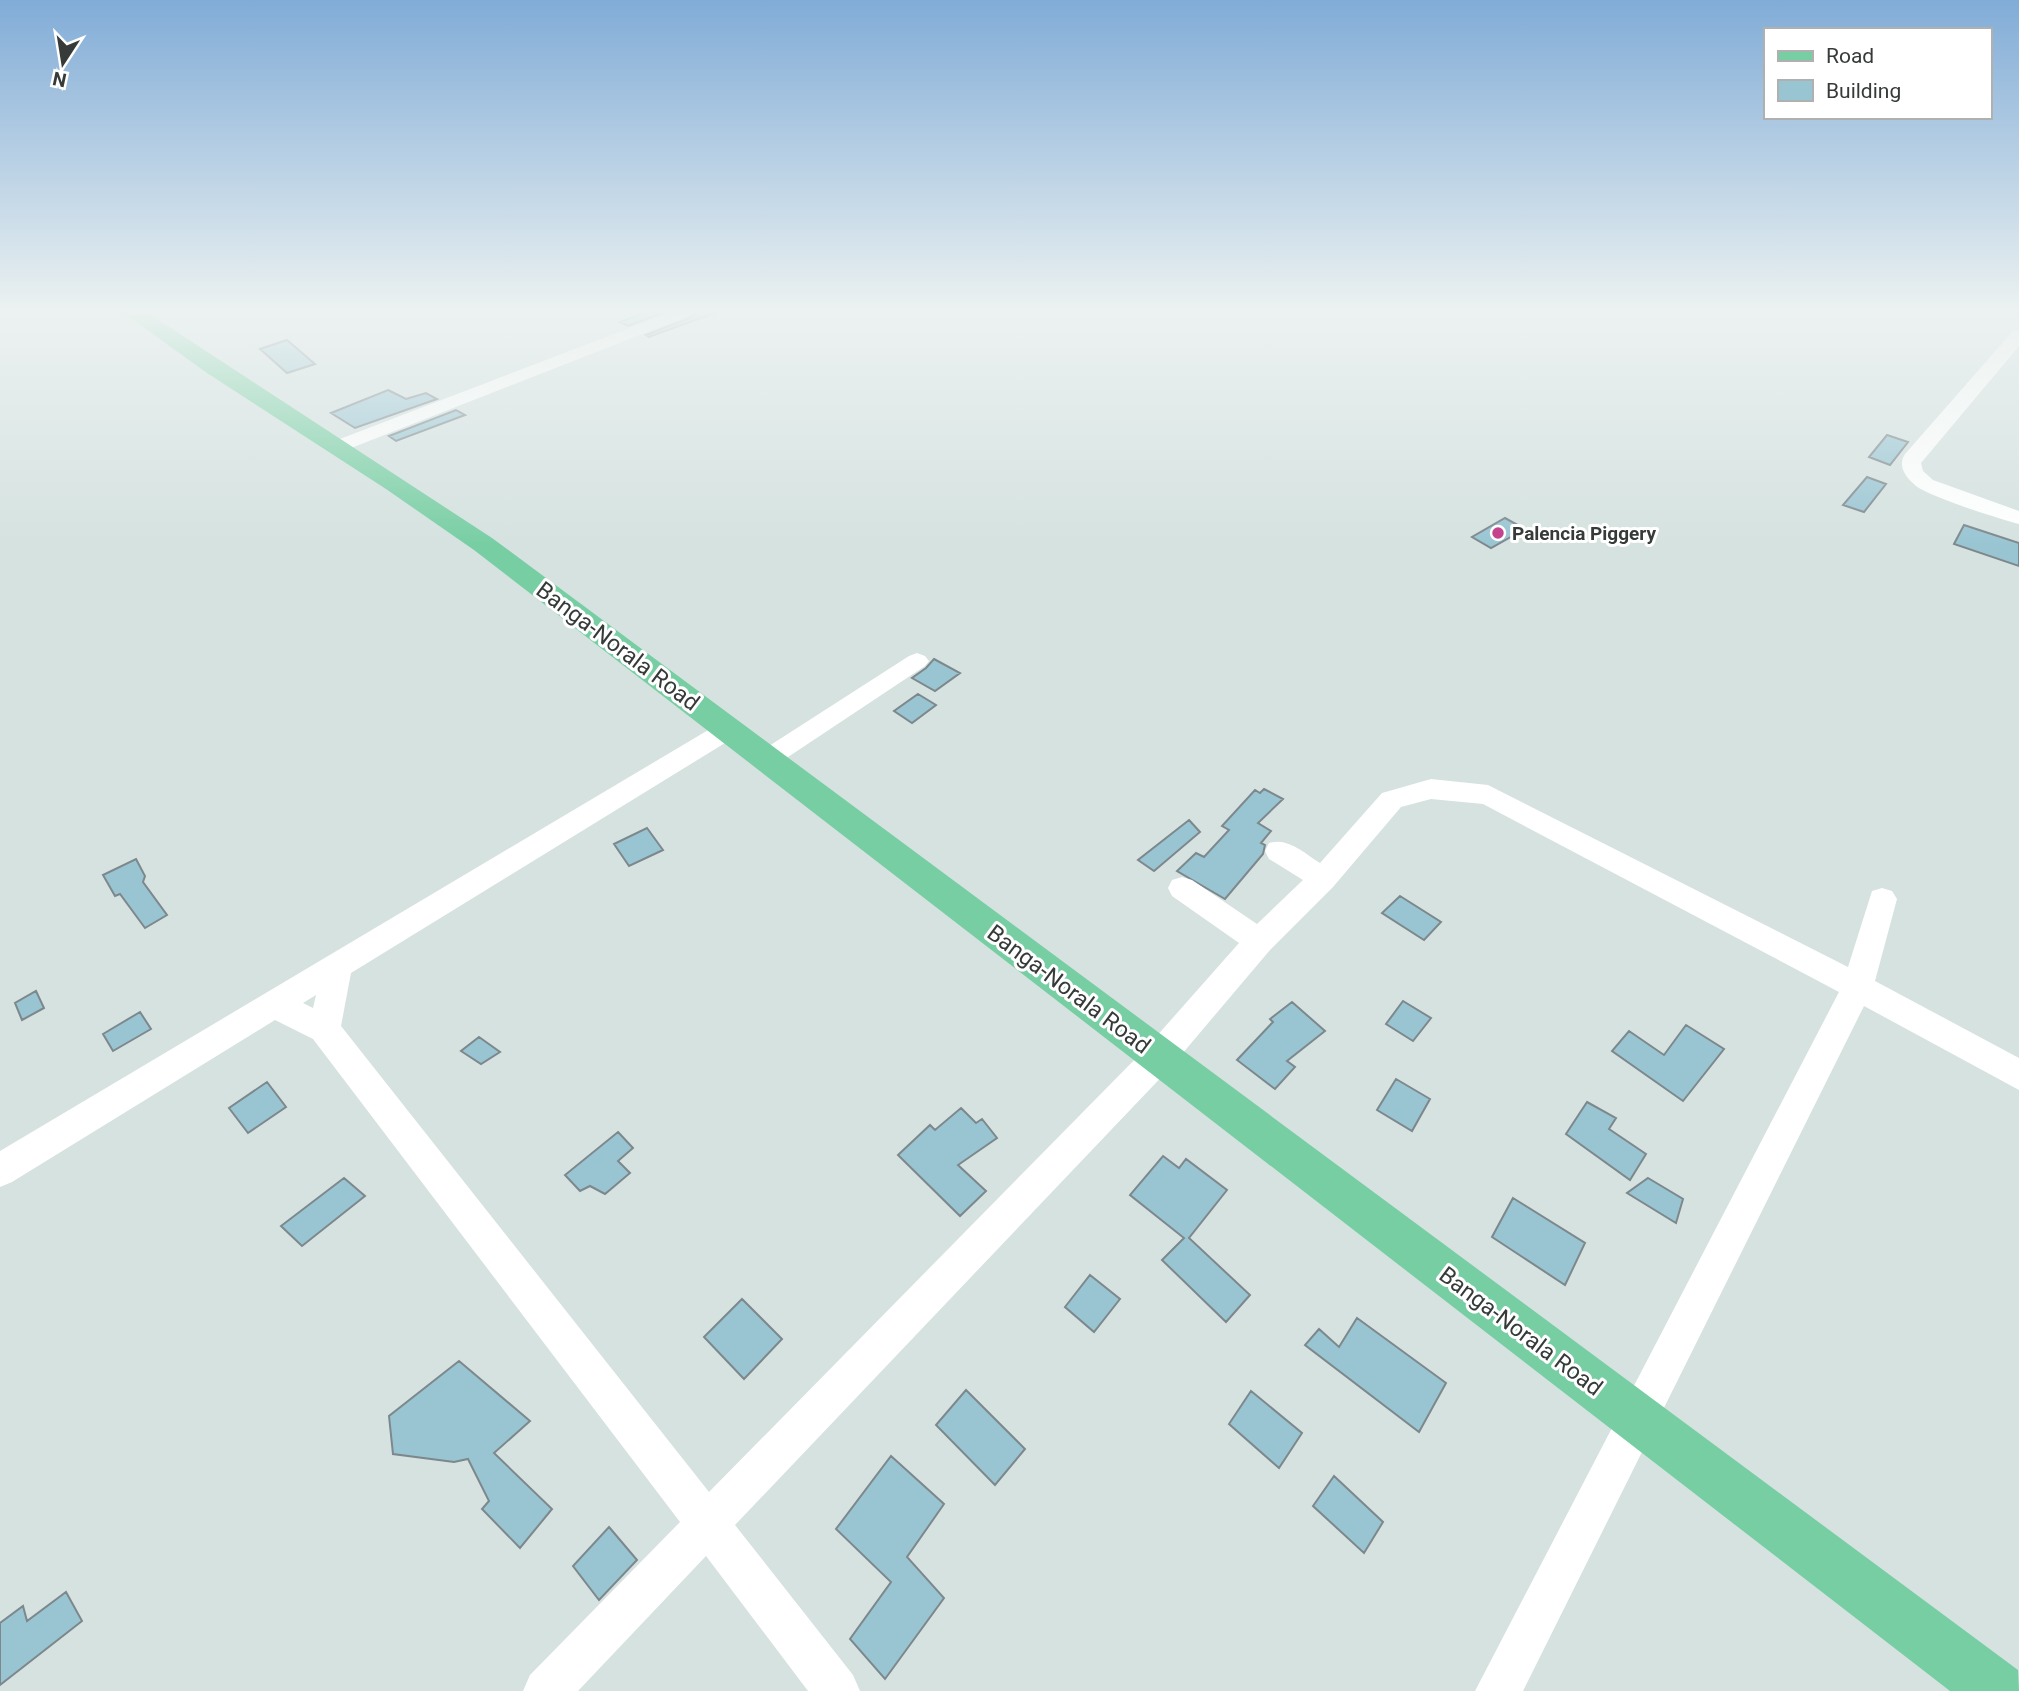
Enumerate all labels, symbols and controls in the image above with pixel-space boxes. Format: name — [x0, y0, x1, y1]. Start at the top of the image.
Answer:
north arrow — [28, 28, 98, 98]
legend — [1764, 28, 1991, 119]
text: Road — [1826, 44, 1874, 68]
text: N — [51, 66, 69, 92]
text: Building — [1826, 79, 1901, 103]
place label: Palencia Piggery — [1512, 522, 1656, 545]
marker: Palencia Piggery — [1490, 525, 1506, 541]
street label: Banga-Norala Road — [531, 576, 705, 717]
street label: Banga-Norala Road — [982, 919, 1156, 1060]
street label: Banga-Norala Road — [1434, 1261, 1608, 1402]

